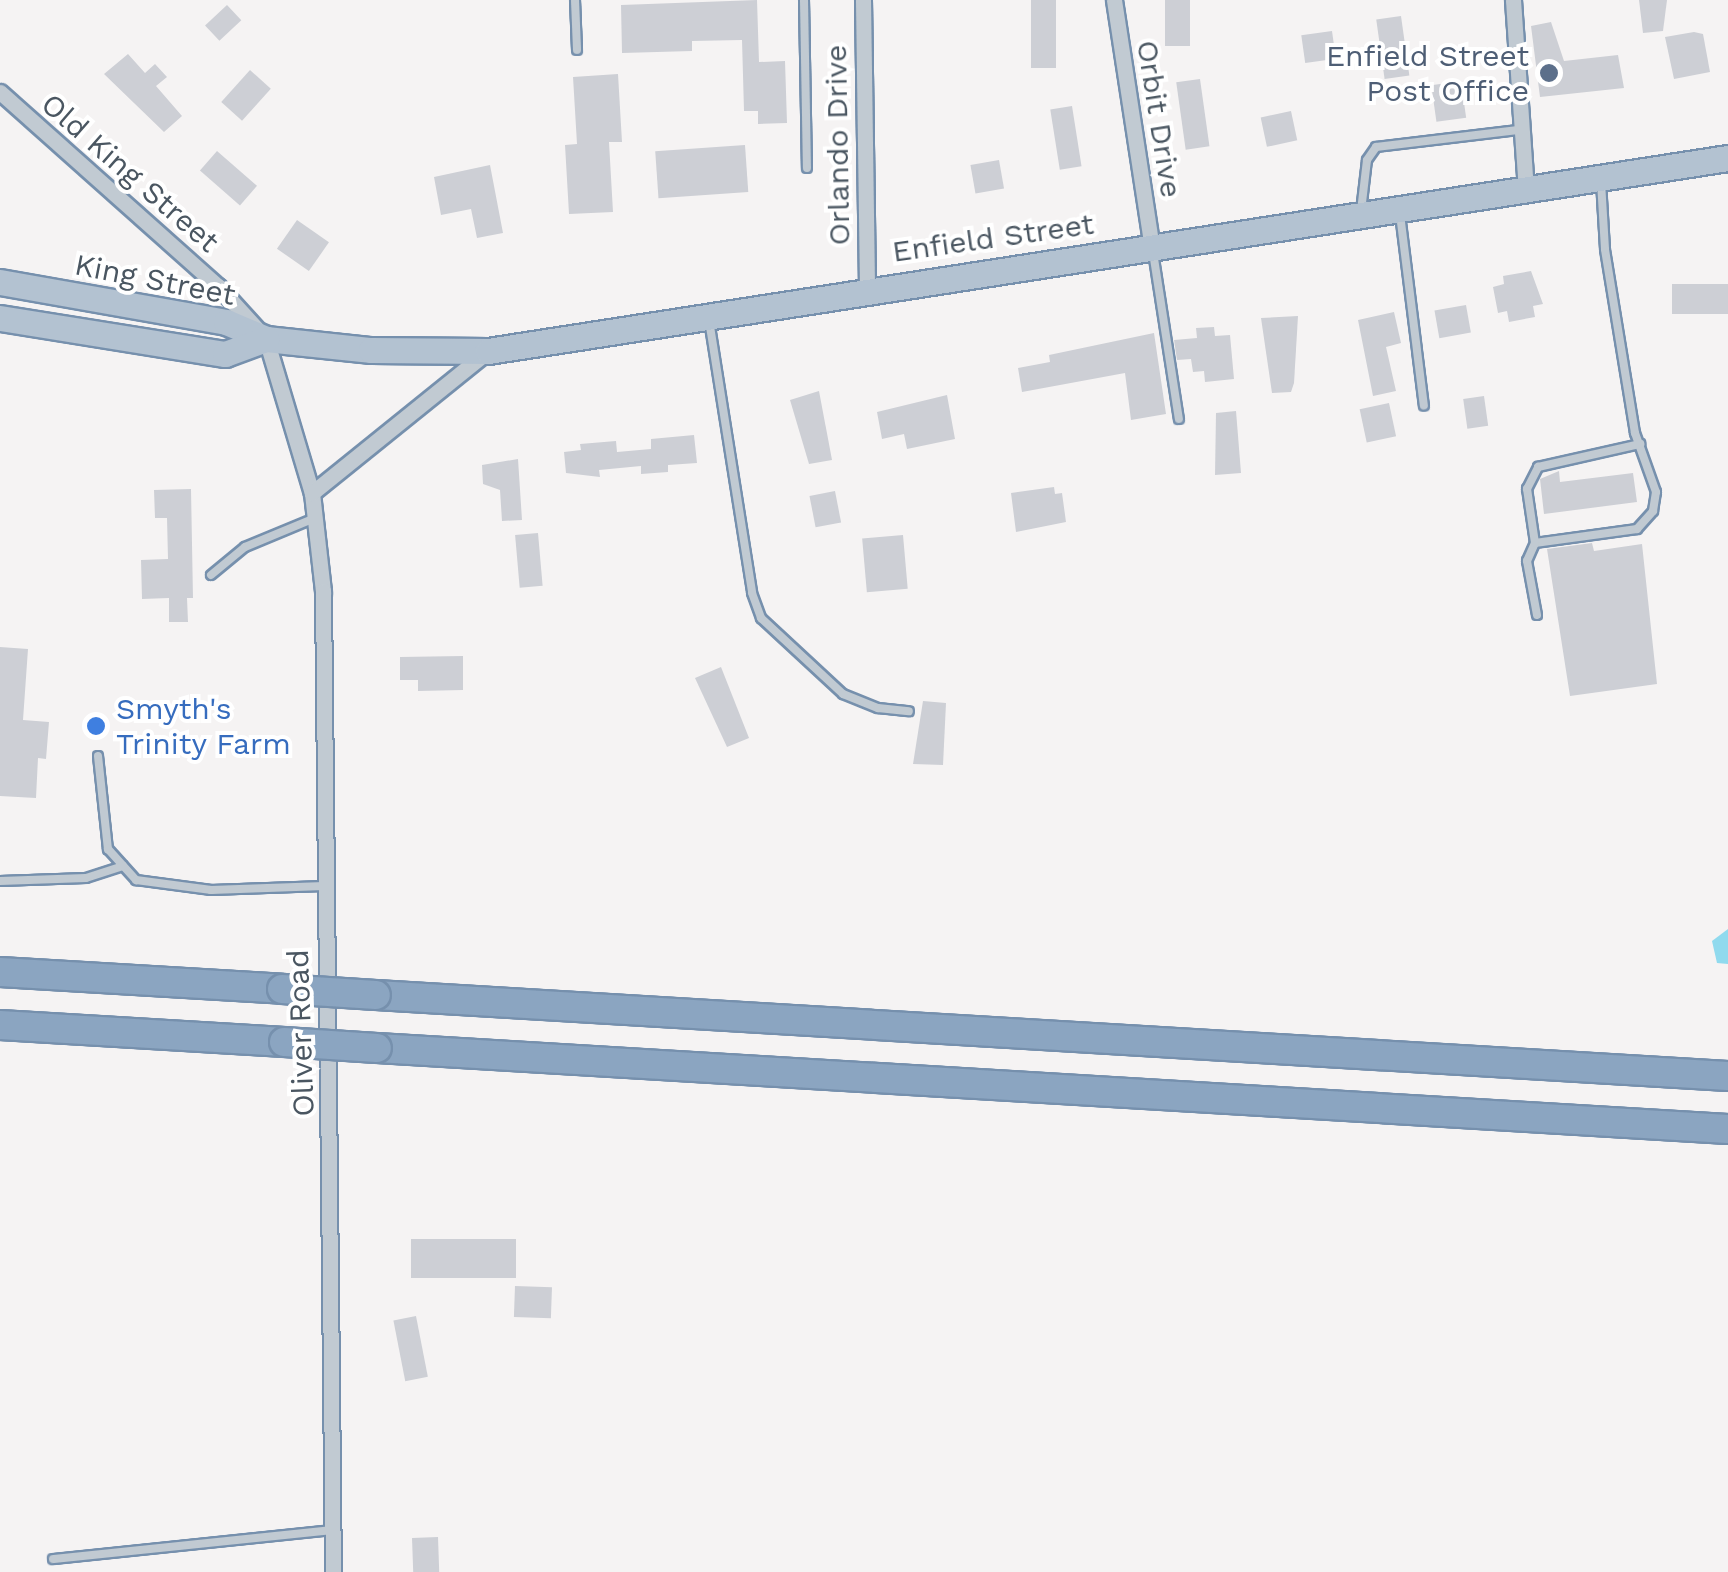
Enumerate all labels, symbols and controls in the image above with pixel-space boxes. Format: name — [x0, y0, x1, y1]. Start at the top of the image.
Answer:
street label: Orbit Drive — [1129, 38, 1189, 200]
place label: Enfield Street Post Office — [1326, 38, 1529, 108]
street label: Orlando Drive — [818, 44, 858, 246]
marker: Enfield Street Post Office — [1538, 62, 1560, 84]
street label: Old King Street — [34, 86, 226, 260]
street label: Enfield Street — [890, 206, 1096, 270]
street label: King Street — [72, 247, 238, 313]
place label: Smyth's Trinity Farm — [116, 691, 292, 762]
marker: Smyth's Trinity Farm — [85, 715, 107, 737]
street label: Oliver Road — [280, 948, 322, 1118]

